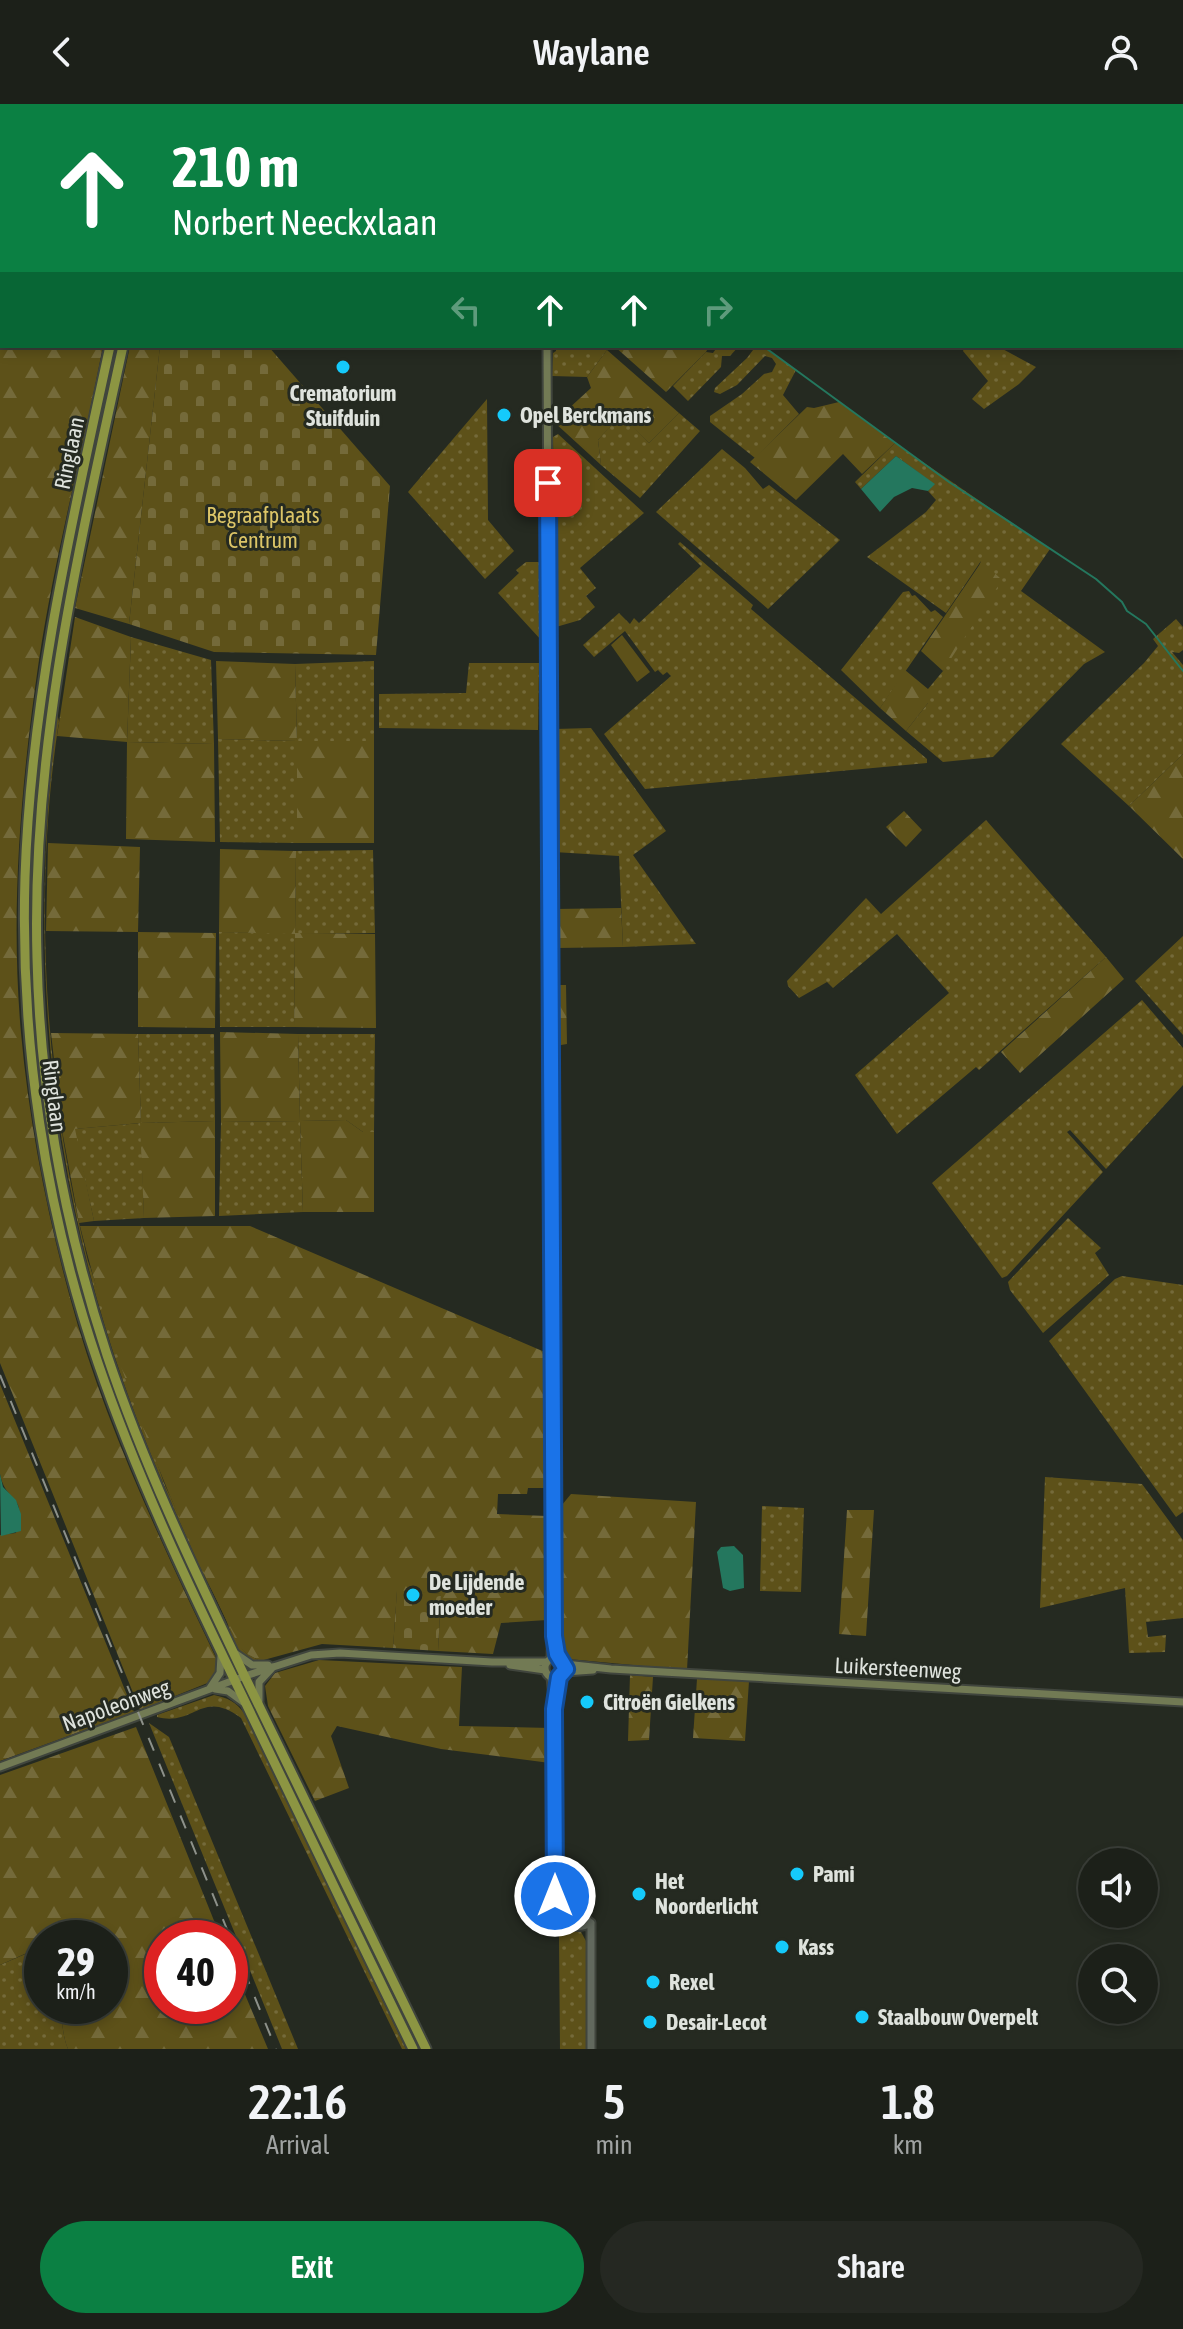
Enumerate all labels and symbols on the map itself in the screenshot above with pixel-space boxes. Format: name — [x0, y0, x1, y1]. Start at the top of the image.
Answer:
marker: Crematorium Stuifduin — [334, 358, 352, 376]
place label: Crematorium Stuifduin — [290, 380, 396, 431]
place label: Opel Berckmans — [520, 402, 652, 428]
marker: Opel Berckmans — [495, 406, 513, 424]
street label: Ringlaan — [49, 415, 89, 491]
pin — [514, 449, 582, 517]
park label: Begraafplaats Centrum — [206, 502, 320, 553]
street label: Ringlaan — [38, 1058, 72, 1134]
place label: De Lijdende moeder — [429, 1569, 524, 1620]
marker: De Lijdende moeder — [404, 1586, 422, 1604]
street label: Luikersteenweg — [834, 1652, 962, 1684]
street label: Napoleonweg — [59, 1673, 174, 1737]
place label: Citroën Gielkens — [603, 1689, 735, 1715]
marker: Citroën Gielkens — [578, 1693, 596, 1711]
position arrow — [513, 1854, 597, 1938]
place label: Pami — [813, 1861, 854, 1887]
marker: Pami — [788, 1865, 806, 1883]
place label: Het Noorderlicht — [655, 1868, 759, 1919]
marker: Het Noorderlicht — [630, 1885, 648, 1903]
speed limit sign: 40 — [144, 1920, 248, 2024]
place label: Kass — [798, 1934, 834, 1960]
marker: Kass — [773, 1938, 791, 1956]
place label: Rexel — [669, 1969, 715, 1995]
marker: Rexel — [644, 1973, 662, 1991]
place label: Staalbouw Overpelt — [878, 2004, 1039, 2030]
marker: Staalbouw Overpelt — [853, 2008, 871, 2026]
place label: Desair-Lecot — [666, 2009, 767, 2035]
marker: Desair-Lecot — [641, 2013, 659, 2031]

